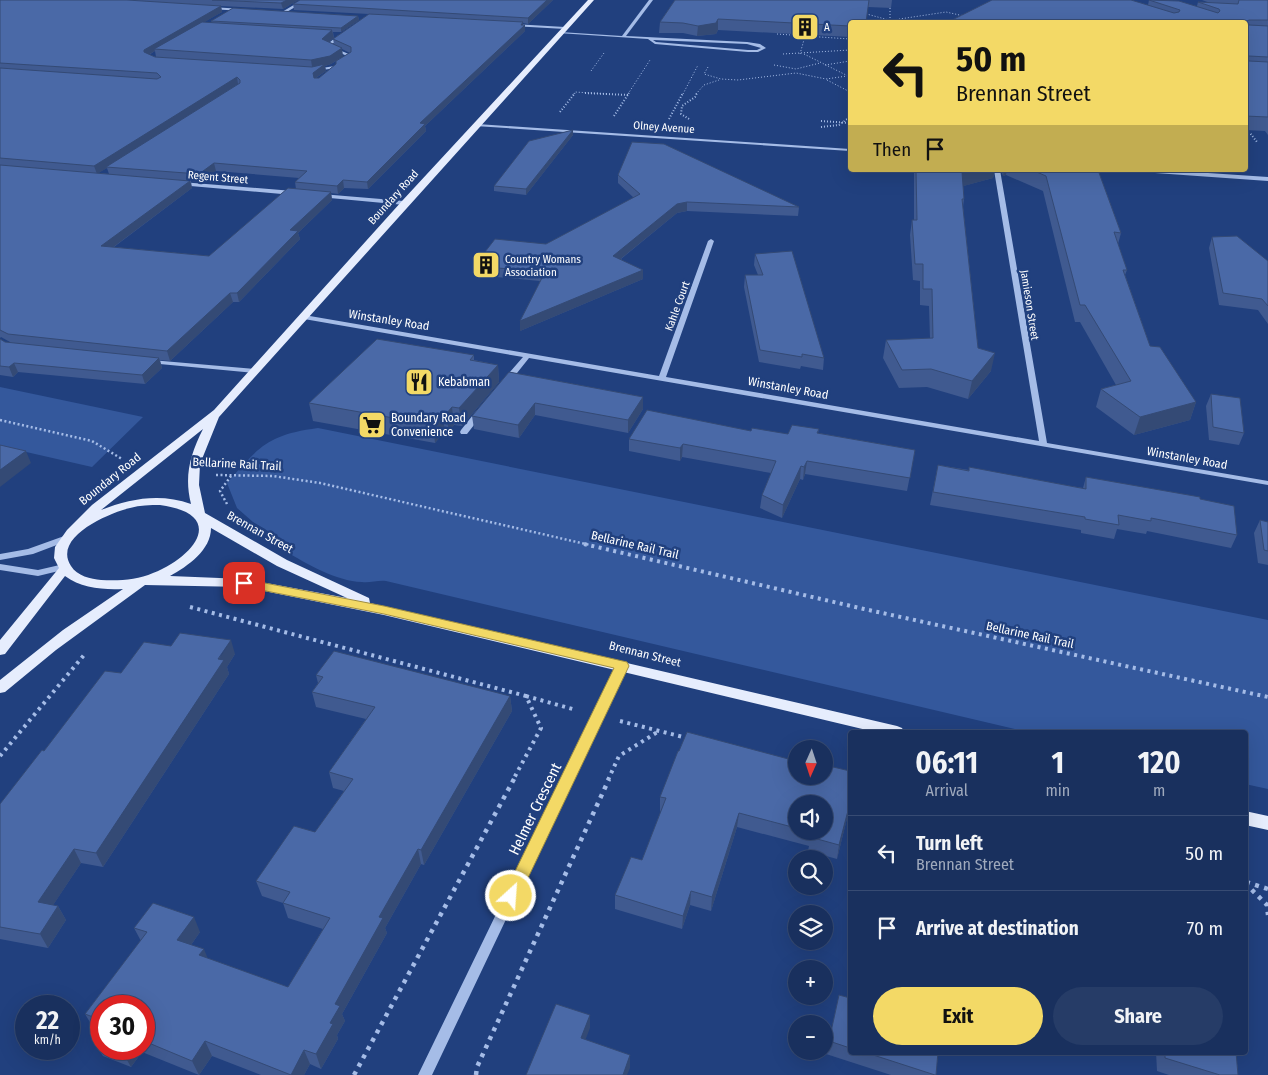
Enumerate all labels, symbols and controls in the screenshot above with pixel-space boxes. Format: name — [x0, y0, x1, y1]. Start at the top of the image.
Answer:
building icon: A — [790, 12, 820, 42]
place label: A — [824, 21, 830, 34]
text: 50 m — [956, 38, 1026, 80]
icon: left — [873, 40, 938, 105]
text: Brennan Street — [956, 80, 1091, 107]
street label: Olney Avenue — [633, 119, 695, 136]
icon: arrive — [921, 135, 949, 163]
text: Then — [873, 138, 911, 161]
street label: Boundary Road — [366, 167, 421, 227]
street label: Regent Street — [187, 168, 249, 187]
building icon: Country Womans Association — [471, 250, 501, 280]
place label: Country Womans Association — [505, 253, 581, 279]
street label: Jamieson Street — [1018, 269, 1042, 342]
street label: Kahle Court — [662, 279, 693, 333]
street label: Winstanley Road — [348, 307, 430, 333]
restaurant icon: Kebabman — [404, 367, 434, 397]
street label: Winstanley Road — [747, 374, 829, 402]
place label: Kebabman — [438, 375, 490, 389]
supermarket icon: Boundary Road Convenience — [357, 410, 387, 440]
place label: Boundary Road Convenience — [391, 411, 466, 439]
street label: Winstanley Road — [1146, 444, 1228, 472]
street label: Boundary Road — [76, 450, 144, 508]
street label: Bellarine Rail Trail — [192, 455, 282, 473]
street label: Brennan Street — [224, 508, 296, 556]
street label: Bellarine Rail Trail — [590, 528, 680, 562]
pin — [223, 562, 265, 604]
icon: arrive — [230, 569, 258, 597]
street label: Bellarine Rail Trail — [985, 619, 1075, 651]
street label: Brennan Street — [608, 638, 682, 670]
north arrow — [788, 740, 832, 785]
map controls — [788, 740, 833, 1060]
text: 06:11 — [915, 745, 978, 781]
text: 1 — [1052, 745, 1064, 781]
text: 120 — [1138, 745, 1181, 781]
street label: Helmer Crescent — [505, 760, 565, 858]
text: Arrival — [926, 781, 968, 800]
text: min — [1045, 781, 1070, 800]
text: m — [1153, 781, 1165, 800]
button: sound — [788, 795, 833, 840]
text: Turn left — [916, 832, 983, 855]
icon: left — [873, 839, 901, 867]
text: 50 m — [1185, 842, 1223, 865]
button: search — [788, 850, 833, 895]
text: Brennan Street — [916, 855, 1014, 874]
position arrow — [484, 869, 536, 921]
button: layers — [788, 905, 833, 950]
icon: arrive — [873, 914, 901, 942]
text: Arrive at destination — [916, 917, 1079, 940]
text: 70 m — [1187, 917, 1223, 940]
button: + — [788, 960, 833, 1005]
button: Exit — [873, 987, 1043, 1045]
button: Share — [1053, 987, 1223, 1045]
speed limit sign: 30 — [90, 995, 155, 1060]
text: 22 — [36, 1006, 59, 1036]
button: − — [788, 1015, 833, 1060]
text: km/h — [34, 1033, 61, 1047]

